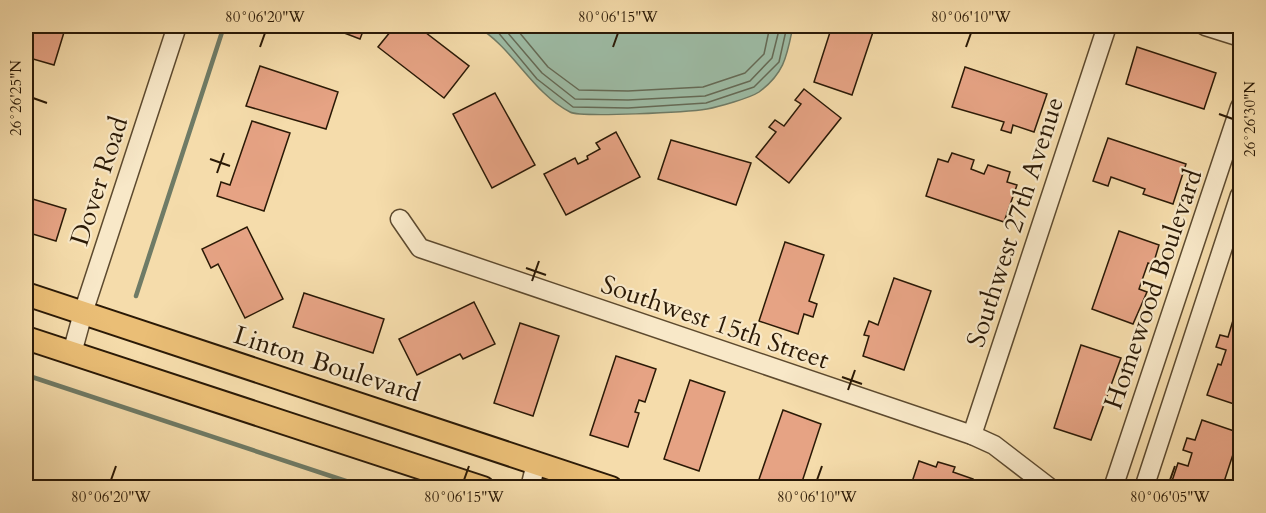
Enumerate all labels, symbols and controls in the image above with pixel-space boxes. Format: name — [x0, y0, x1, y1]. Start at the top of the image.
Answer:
text: 80°06'20"W — [225, 7, 305, 27]
text: 80°06'15"W — [578, 7, 658, 27]
text: 80°06'10"W — [931, 7, 1011, 27]
text: 26°26'25"N — [6, 60, 26, 136]
text: 26°26'30"N — [1240, 81, 1260, 157]
street label: Southwest 27th Avenue — [958, 93, 1072, 351]
street label: Dover Road — [62, 112, 136, 250]
street label: Homewood Boulevard — [1096, 164, 1211, 414]
street label: Southwest 15th Street — [596, 267, 834, 377]
street label: Linton Boulevard — [229, 317, 425, 411]
text: 80°06'20"W — [71, 487, 151, 507]
text: 80°06'15"W — [424, 487, 504, 507]
text: 80°06'10"W — [777, 487, 857, 507]
text: 80°06'05"W — [1130, 487, 1210, 507]

